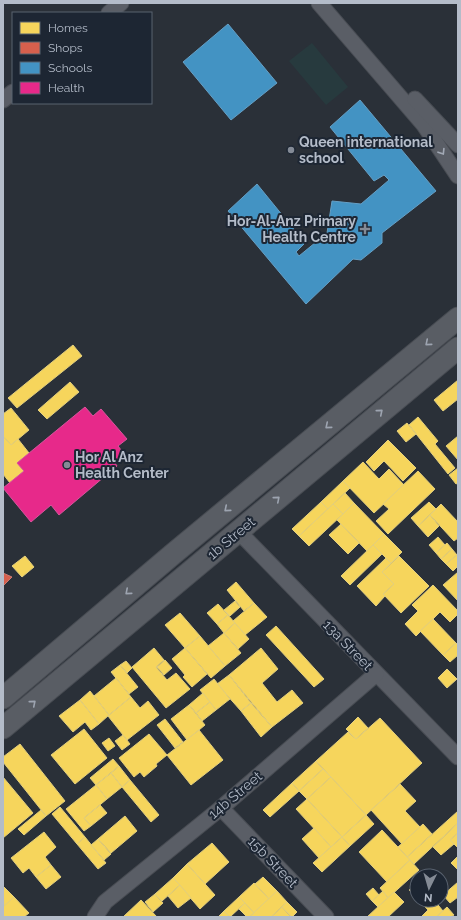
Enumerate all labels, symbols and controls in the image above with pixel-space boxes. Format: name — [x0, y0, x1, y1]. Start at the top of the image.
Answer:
legend — [12, 12, 152, 104]
text: Homes — [48, 21, 88, 35]
text: Shops — [48, 41, 83, 55]
text: Schools — [48, 61, 92, 75]
text: Health — [48, 81, 85, 95]
place label: Queen international school — [299, 134, 433, 166]
marker: Queen international school — [286, 145, 296, 155]
one-way arrow — [437, 148, 444, 155]
place label: Hor-Al-Anz Primary Health Centre — [227, 213, 357, 245]
marker: Hor-Al-Anz Primary Health Centre — [359, 223, 371, 235]
one-way arrow — [425, 339, 433, 346]
one-way arrow — [376, 410, 383, 417]
one-way arrow — [325, 421, 332, 428]
place label: Hor Al Anz Health Center — [75, 449, 169, 481]
marker: Hor Al Anz Health Center — [62, 460, 72, 470]
one-way arrow — [272, 496, 280, 503]
one-way arrow — [225, 504, 232, 511]
street label: 1b Street — [204, 513, 258, 562]
one-way arrow — [125, 588, 133, 595]
street label: 13a Street — [320, 617, 376, 674]
one-way arrow — [28, 700, 36, 707]
street label: 14b Street — [205, 768, 265, 822]
street label: 15b Street — [245, 833, 301, 891]
north arrow — [409, 868, 449, 908]
text: N — [423, 891, 433, 904]

